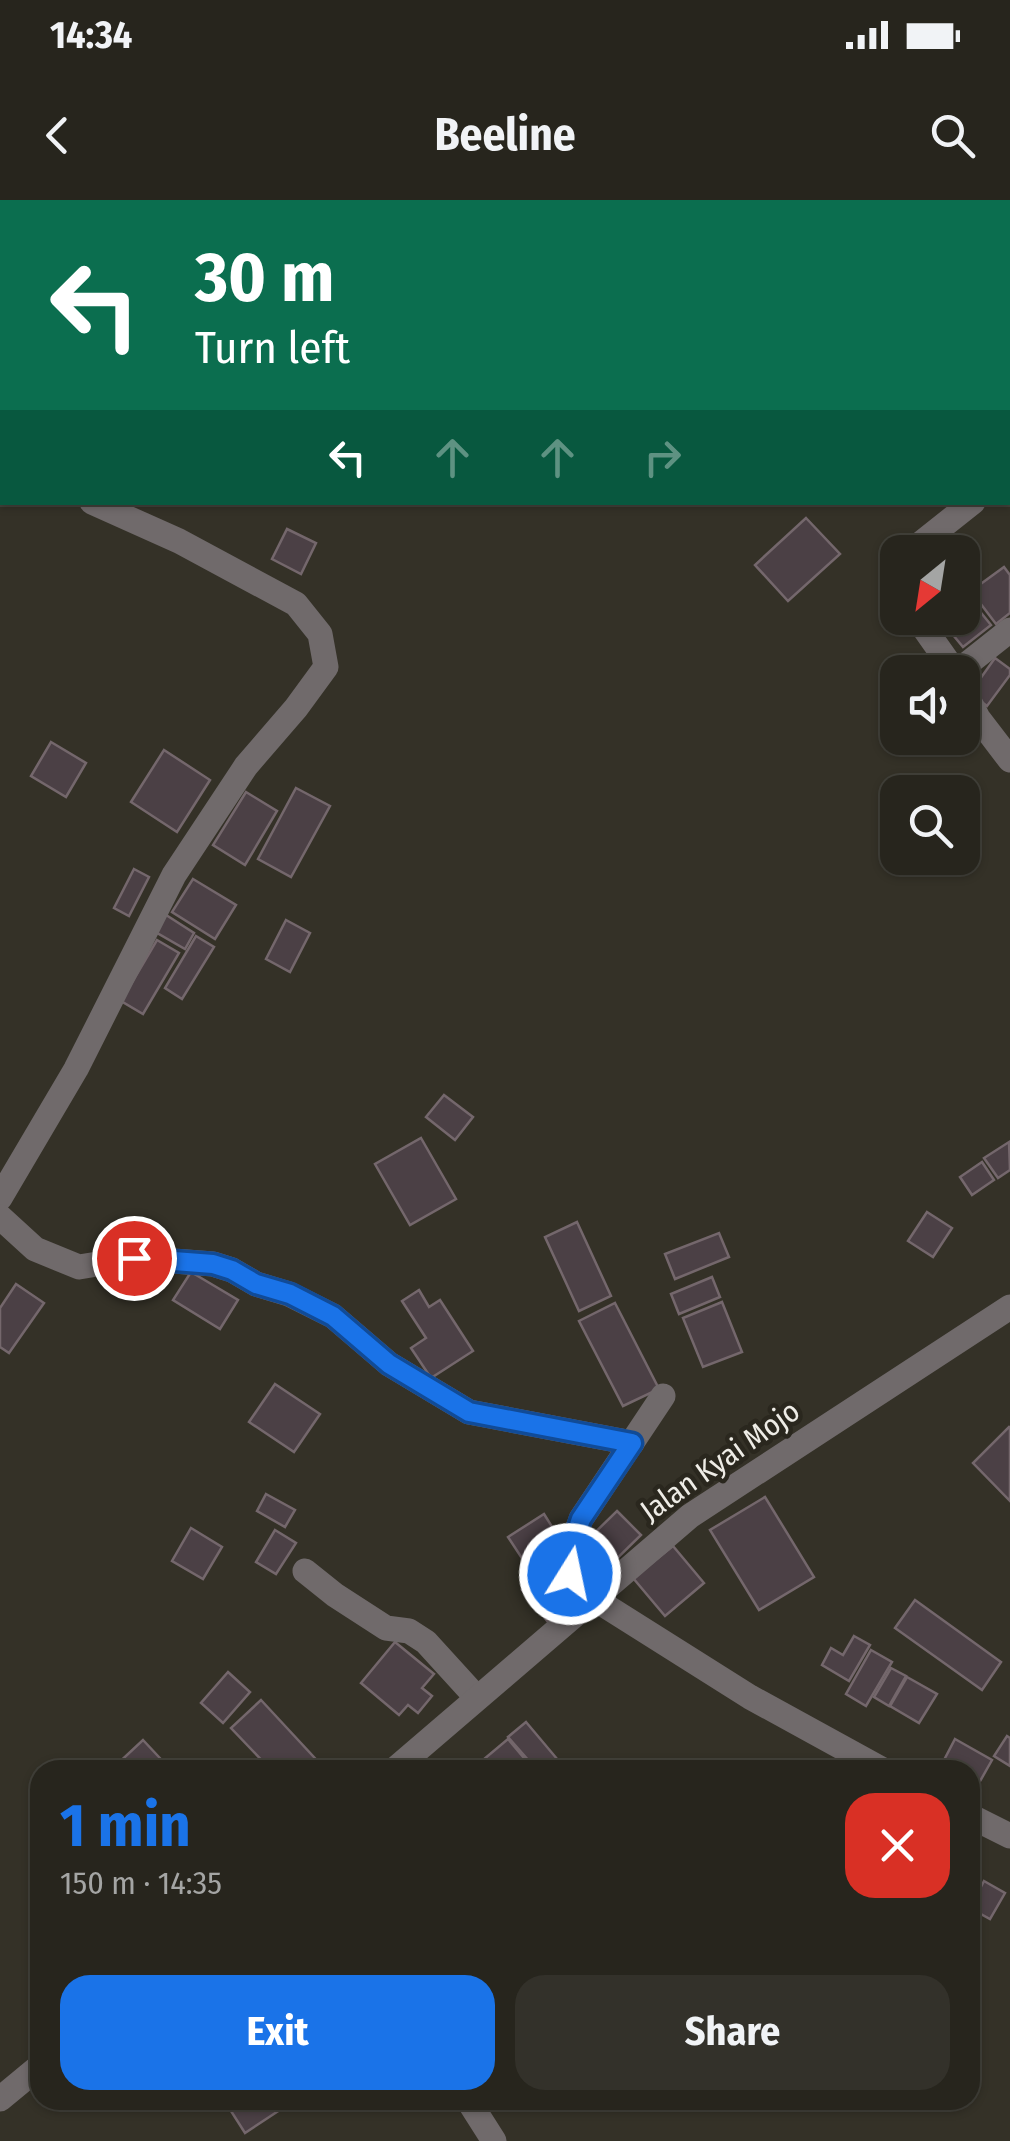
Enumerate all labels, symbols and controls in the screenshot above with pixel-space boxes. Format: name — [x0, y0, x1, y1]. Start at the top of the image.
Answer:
text: 14:34 — [50, 12, 132, 58]
icon: back — [30, 108, 85, 163]
text: Beeline — [434, 108, 576, 162]
icon: search — [925, 108, 980, 163]
text: 30 m — [195, 236, 334, 320]
icon: left — [30, 240, 160, 370]
text: Turn left — [195, 321, 350, 375]
icon: left — [320, 430, 375, 485]
icon: ahead — [425, 430, 480, 485]
icon: ahead — [530, 430, 585, 485]
icon: right — [635, 430, 690, 485]
north arrow — [880, 535, 980, 635]
map controls — [880, 535, 980, 875]
button: sound — [880, 655, 980, 755]
button: search — [880, 775, 980, 875]
pin — [92, 1216, 177, 1301]
icon: arrive — [107, 1231, 162, 1286]
street label: Jalan Kyai Mojo — [633, 1393, 807, 1529]
position arrow — [518, 1522, 622, 1626]
text: 1 min — [60, 1790, 191, 1862]
button: close — [845, 1793, 950, 1898]
text: 150 m · 14:35 — [60, 1864, 222, 1902]
button: Exit — [60, 1975, 495, 2090]
button: Share — [515, 1975, 950, 2090]

